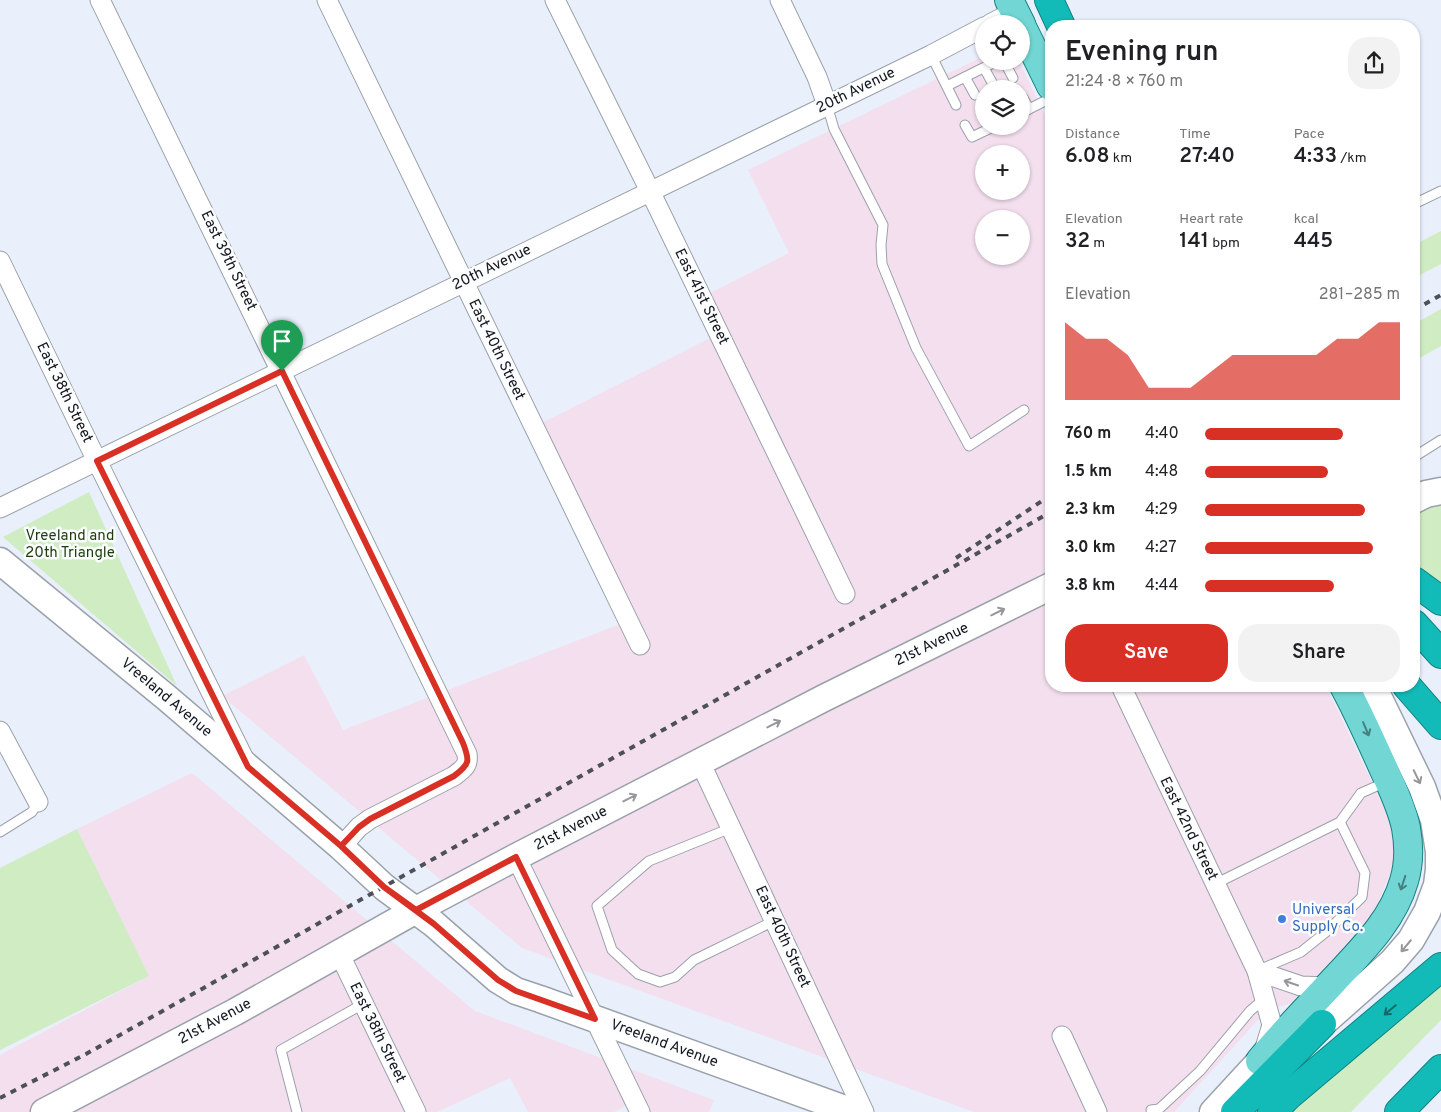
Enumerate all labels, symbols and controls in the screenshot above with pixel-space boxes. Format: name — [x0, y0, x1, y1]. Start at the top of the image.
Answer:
map controls — [975, 15, 1030, 265]
button: locate — [975, 15, 1030, 70]
text: Evening run — [1065, 35, 1219, 71]
button: share — [1348, 37, 1400, 89]
street label: 20th Avenue — [813, 64, 899, 118]
text: 21:24 · 8 × 760 m — [1065, 72, 1183, 92]
button: layers — [975, 80, 1030, 135]
text: Distance — [1065, 126, 1120, 143]
text: Time — [1179, 126, 1211, 143]
text: Pace — [1294, 126, 1324, 143]
text: 6.08 — [1065, 143, 1110, 170]
text: 27:40 — [1179, 143, 1235, 170]
text: 4:33 — [1294, 143, 1337, 170]
button: + — [975, 145, 1030, 200]
text: km — [1110, 150, 1132, 167]
text: /km — [1337, 150, 1367, 167]
street label: East 39th Street — [196, 208, 260, 314]
button: − — [975, 210, 1030, 265]
text: Elevation — [1065, 211, 1123, 228]
text: Heart rate — [1179, 211, 1243, 228]
text: kcal — [1294, 211, 1319, 228]
text: 32 — [1065, 228, 1090, 255]
text: 141 — [1179, 228, 1209, 255]
text: 445 — [1294, 228, 1333, 255]
text: m — [1090, 235, 1105, 252]
text: bpm — [1209, 235, 1240, 252]
street label: 20th Avenue — [449, 241, 535, 295]
street label: East 41st Street — [669, 246, 733, 348]
text: Elevation — [1065, 285, 1131, 305]
text: 281–285 m — [1319, 285, 1400, 305]
street label: East 40th Street — [463, 296, 529, 404]
pin — [261, 320, 303, 371]
icon: arrive — [268, 327, 296, 355]
street label: East 38th Street — [31, 340, 97, 446]
text: 760 m — [1065, 424, 1111, 444]
text: 4:40 — [1145, 424, 1179, 444]
text: 1.5 km — [1065, 462, 1112, 482]
text: 4:48 — [1145, 462, 1178, 482]
text: 2.3 km — [1065, 500, 1115, 520]
text: 4:29 — [1145, 500, 1178, 520]
park label: Vreeland and 20th Triangle — [25, 527, 115, 563]
text: 3.0 km — [1065, 538, 1116, 558]
text: 4:27 — [1145, 538, 1177, 558]
text: 3.8 km — [1065, 576, 1115, 596]
text: 4:44 — [1145, 576, 1178, 596]
one-way arrow — [990, 607, 1005, 616]
street label: 21st Avenue — [892, 619, 972, 671]
button: Save — [1065, 624, 1228, 682]
button: Share — [1238, 624, 1400, 682]
street label: Vreeland Avenue — [117, 654, 215, 742]
one-way arrow — [766, 719, 781, 728]
one-way arrow — [1362, 721, 1372, 736]
one-way arrow — [1413, 769, 1422, 784]
street label: East 42nd Street — [1155, 774, 1221, 884]
one-way arrow — [622, 793, 637, 803]
street label: 21st Avenue — [531, 802, 611, 856]
one-way arrow — [1397, 875, 1407, 891]
street label: East 40th Street — [750, 883, 814, 991]
place label: Universal Supply Co. — [1292, 901, 1363, 937]
marker: Universal Supply Co. — [1276, 913, 1288, 925]
one-way arrow — [1400, 939, 1412, 952]
one-way arrow — [1284, 978, 1300, 987]
street label: East 38th Street — [344, 980, 410, 1086]
street label: 21st Avenue — [175, 995, 255, 1049]
one-way arrow — [1384, 1004, 1397, 1015]
street label: Vreeland Avenue — [608, 1016, 720, 1072]

